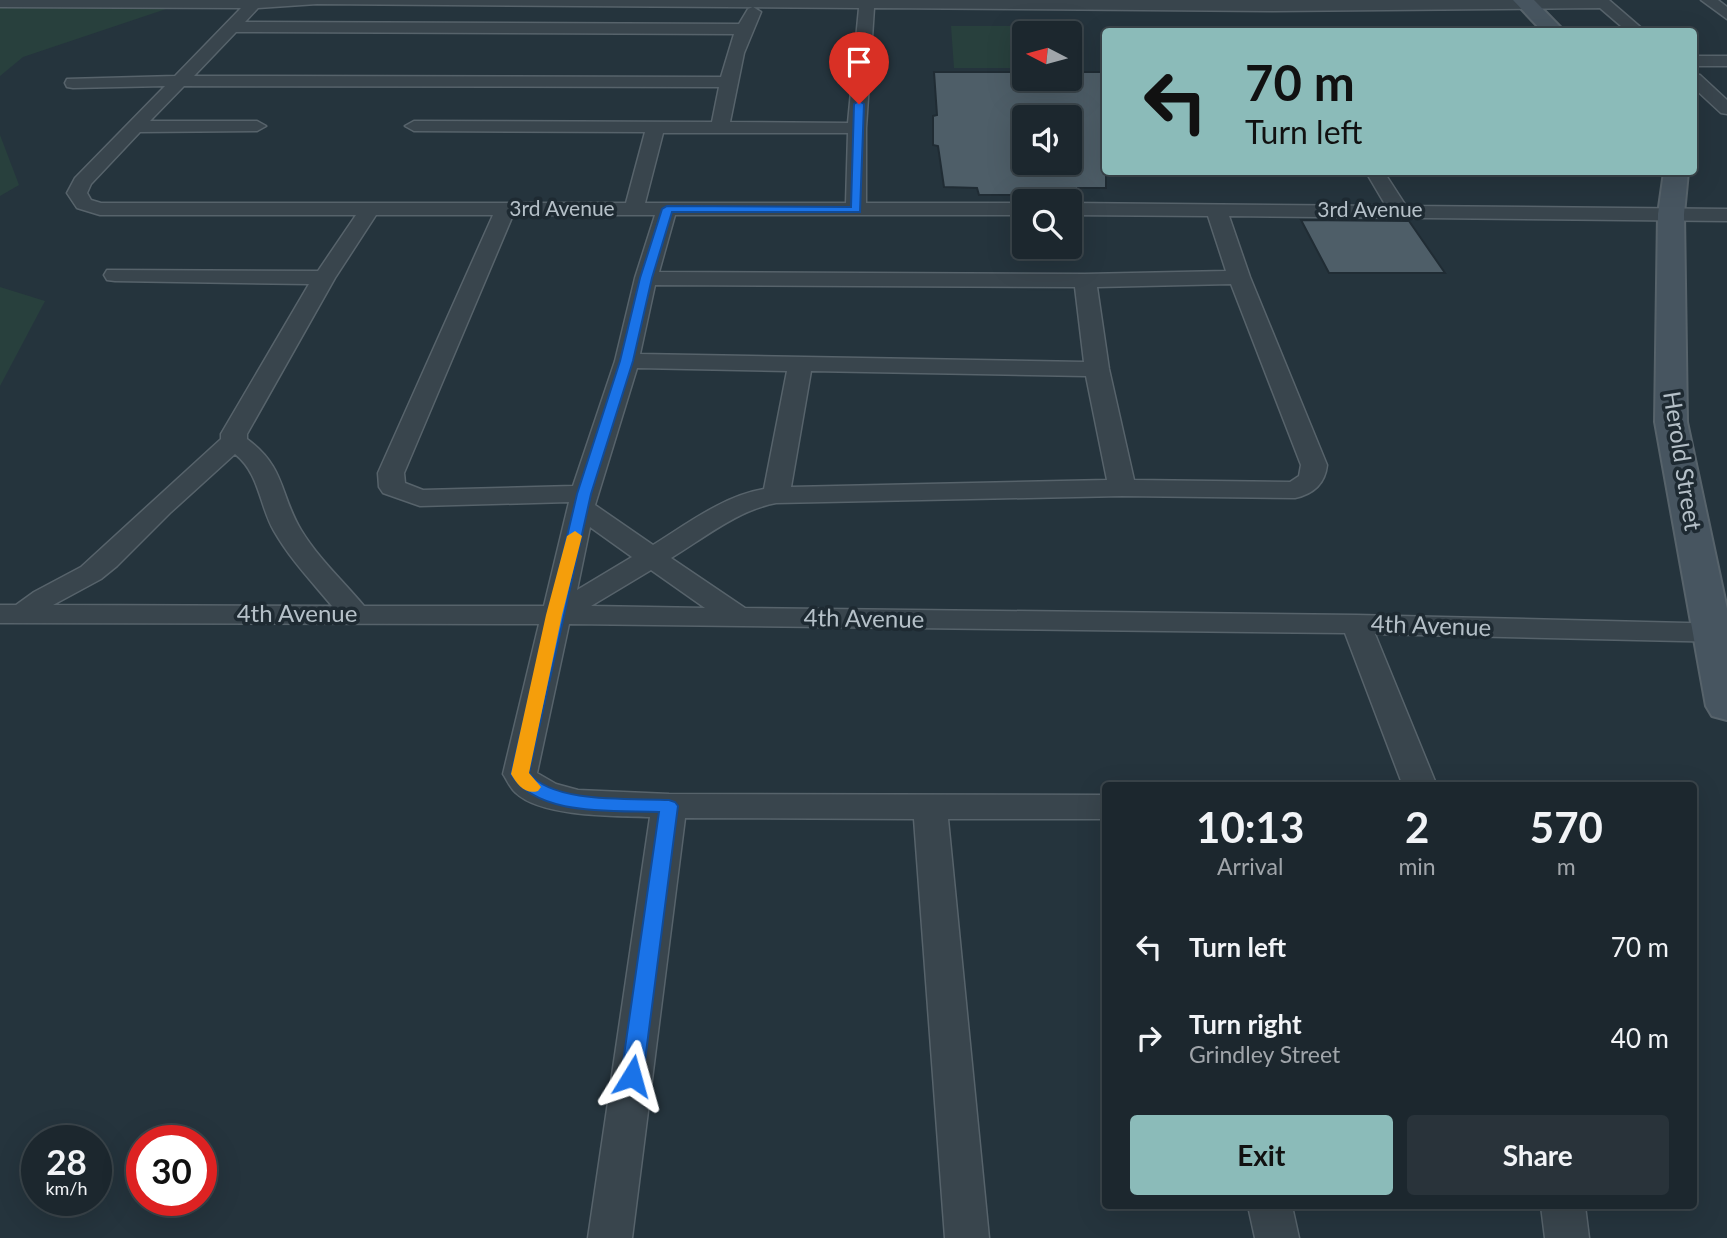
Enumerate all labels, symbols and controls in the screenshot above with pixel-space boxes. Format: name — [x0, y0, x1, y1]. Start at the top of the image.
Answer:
north arrow — [1012, 21, 1082, 91]
map controls — [1012, 21, 1082, 259]
pin — [829, 32, 889, 104]
icon: arrive — [840, 43, 878, 81]
text: 70 m — [1245, 53, 1355, 111]
icon: left — [1130, 56, 1221, 147]
button: sound — [1012, 105, 1082, 175]
text: Turn left — [1245, 112, 1362, 151]
button: search — [1012, 189, 1082, 259]
street label: 3rd Avenue — [509, 195, 615, 220]
street label: 3rd Avenue — [1317, 196, 1423, 221]
street label: Herold Street — [1658, 389, 1709, 533]
street label: 4th Avenue — [237, 598, 357, 627]
street label: 4th Avenue — [803, 602, 925, 633]
street label: 4th Avenue — [1370, 608, 1492, 641]
text: 10:13 — [1196, 802, 1304, 852]
text: 2 — [1405, 802, 1429, 852]
text: 570 — [1530, 802, 1603, 852]
text: Arrival — [1217, 852, 1283, 880]
text: min — [1398, 852, 1436, 880]
text: m — [1557, 852, 1576, 880]
icon: left — [1130, 928, 1168, 966]
text: Turn left — [1189, 931, 1286, 963]
text: 70 m — [1611, 931, 1669, 963]
text: Turn right — [1189, 1008, 1302, 1040]
icon: right — [1130, 1019, 1168, 1057]
text: 40 m — [1611, 1022, 1669, 1054]
position arrow — [595, 1039, 669, 1113]
text: Grindley Street — [1189, 1040, 1340, 1068]
button: Exit — [1130, 1115, 1393, 1195]
button: Share — [1407, 1115, 1669, 1195]
speed limit sign: 30 — [126, 1125, 217, 1216]
text: 28 — [46, 1140, 87, 1182]
text: km/h — [45, 1177, 88, 1199]

